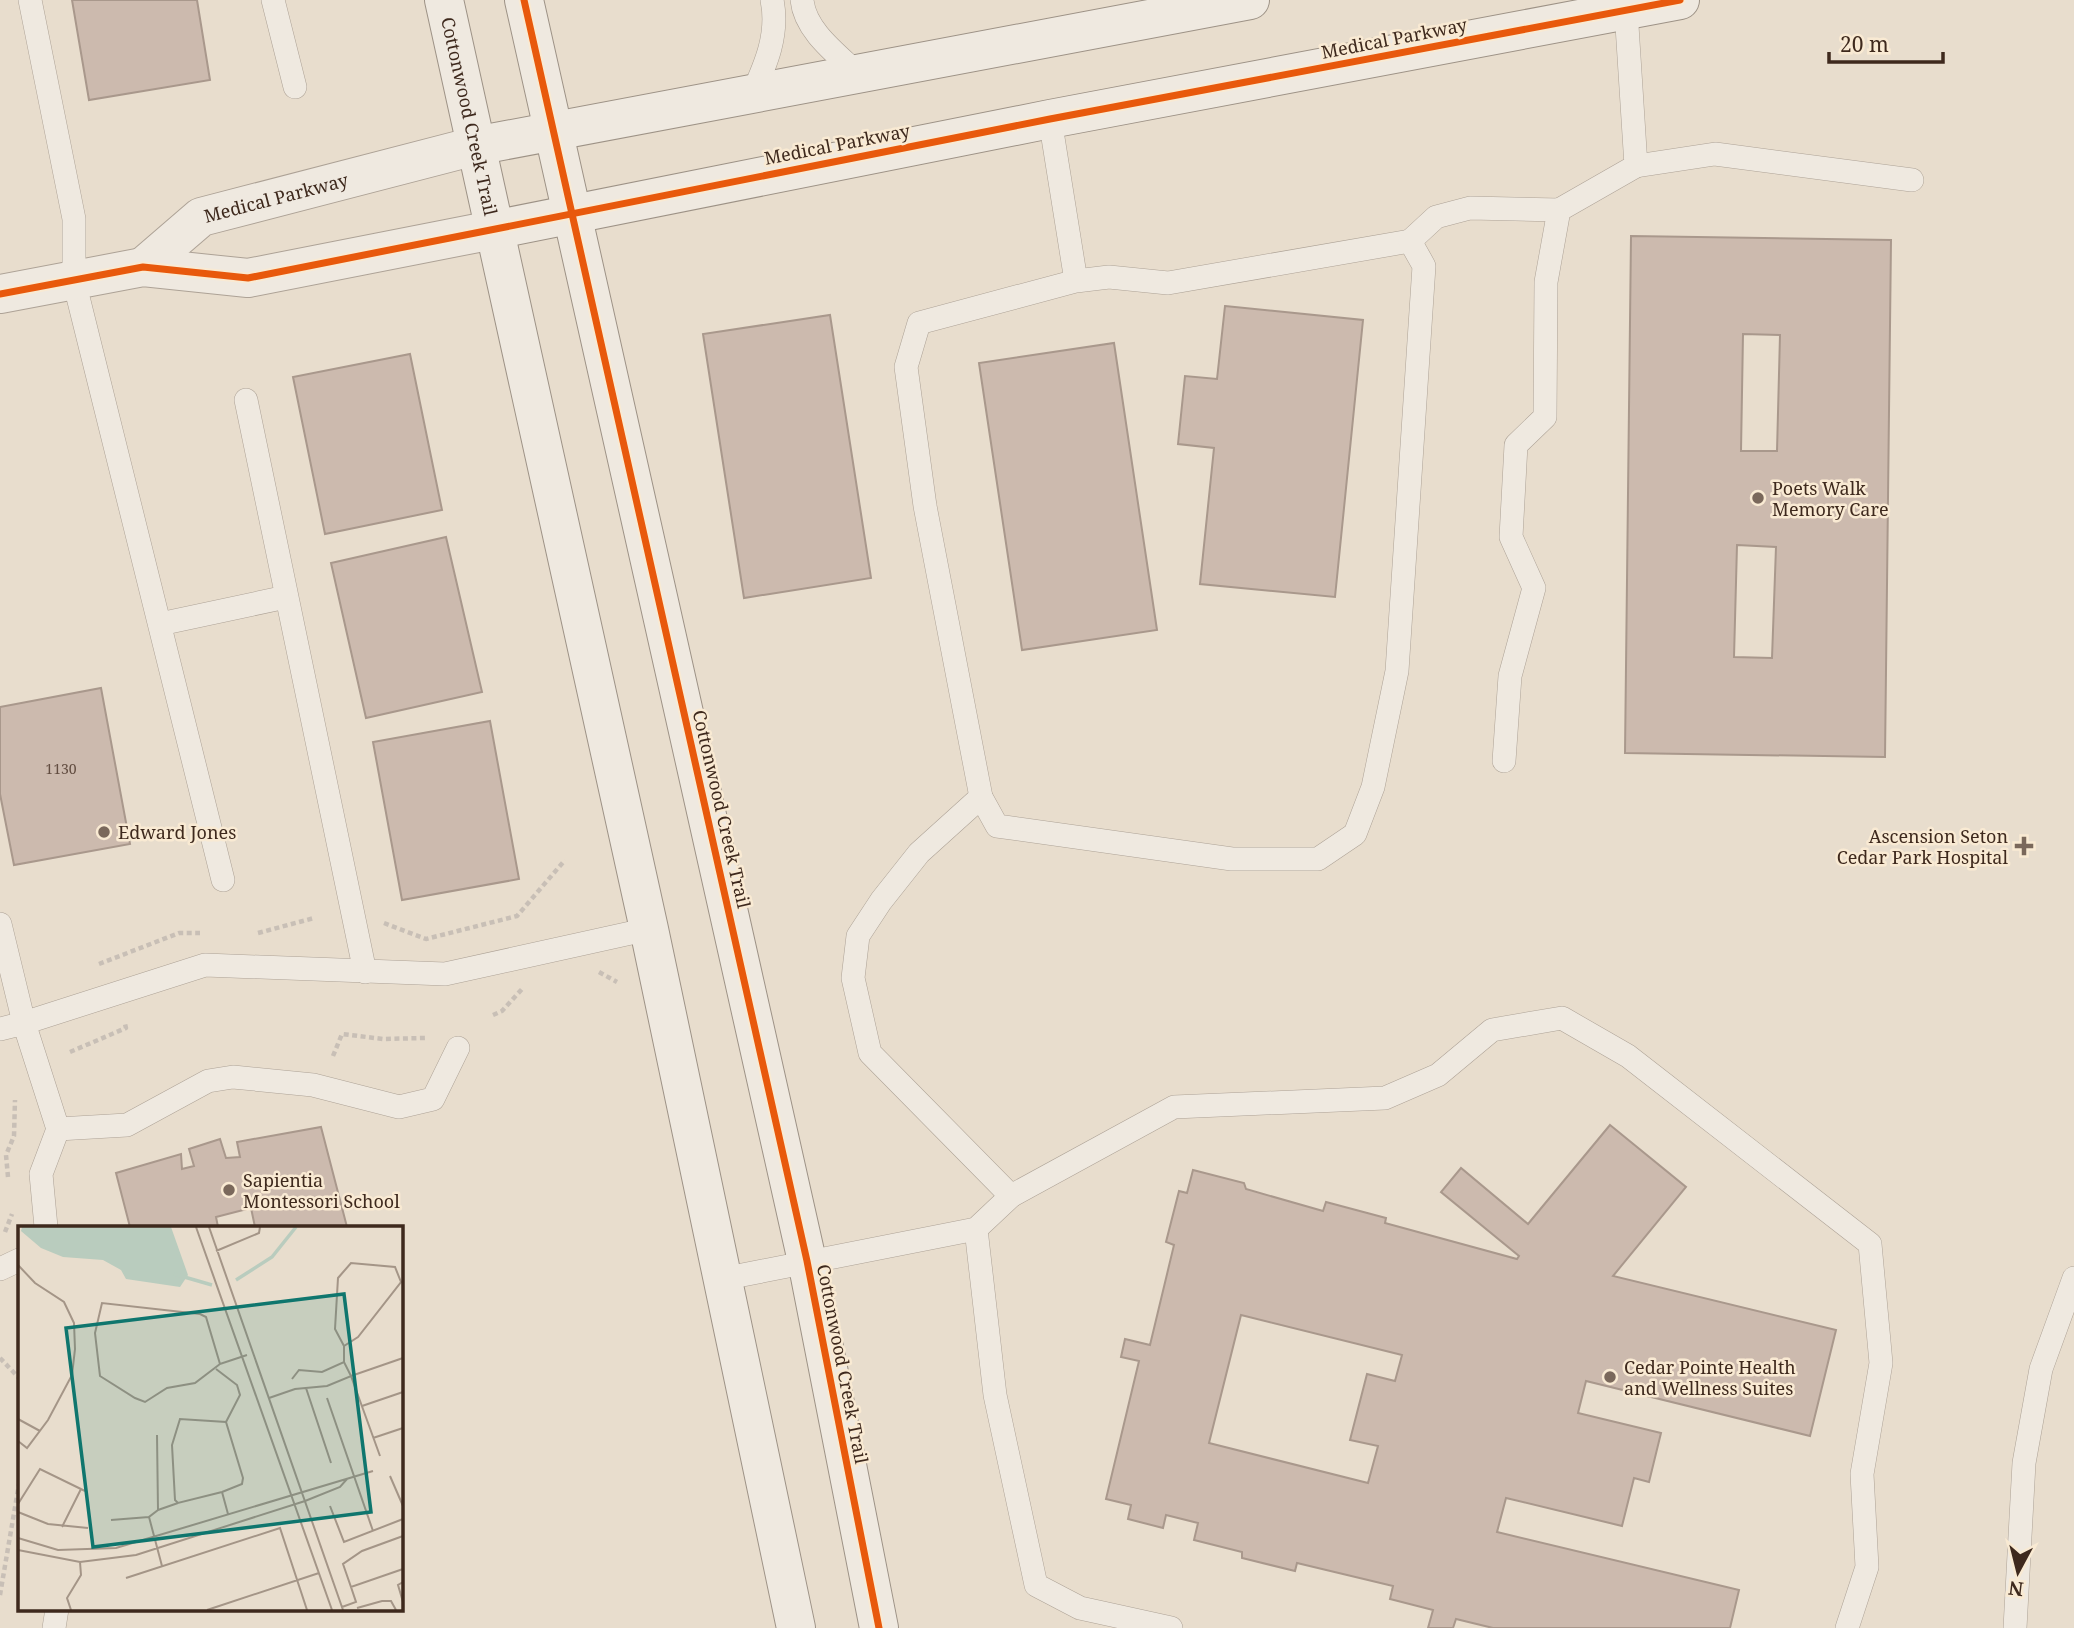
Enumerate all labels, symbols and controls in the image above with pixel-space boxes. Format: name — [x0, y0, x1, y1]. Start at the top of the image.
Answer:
street label: Medical Parkway — [1319, 12, 1470, 64]
street label: Cottonwood Creek Trail — [436, 15, 503, 218]
scale bar — [1829, 21, 1943, 65]
text: 20 m — [1840, 30, 1889, 58]
street label: Medical Parkway — [762, 118, 913, 170]
street label: Medical Parkway — [201, 167, 351, 228]
place label: Poets Walk Memory Care — [1772, 476, 1889, 521]
marker: Poets Walk Memory Care — [1750, 490, 1766, 506]
street label: Cottonwood Creek Trail — [688, 708, 757, 911]
house number: 1130 — [45, 759, 77, 778]
place label: Edward Jones — [118, 820, 236, 844]
marker: Edward Jones — [96, 824, 112, 840]
place label: Ascension Seton Cedar Park Hospital — [1837, 824, 2008, 869]
marker: Ascension Seton Cedar Park Hospital — [2014, 836, 2034, 856]
place label: Sapientia Montessori School — [243, 1168, 400, 1213]
marker: Sapientia Montessori School — [221, 1182, 237, 1198]
inset map — [18, 1226, 402, 1610]
street label: Cottonwood Creek Trail — [812, 1262, 874, 1466]
place label: Cedar Pointe Health and Wellness Suites — [1624, 1355, 1796, 1400]
marker: Cedar Pointe Health and Wellness Suites — [1602, 1369, 1618, 1385]
north arrow — [1983, 1537, 2053, 1607]
text: N — [2007, 1575, 2025, 1603]

